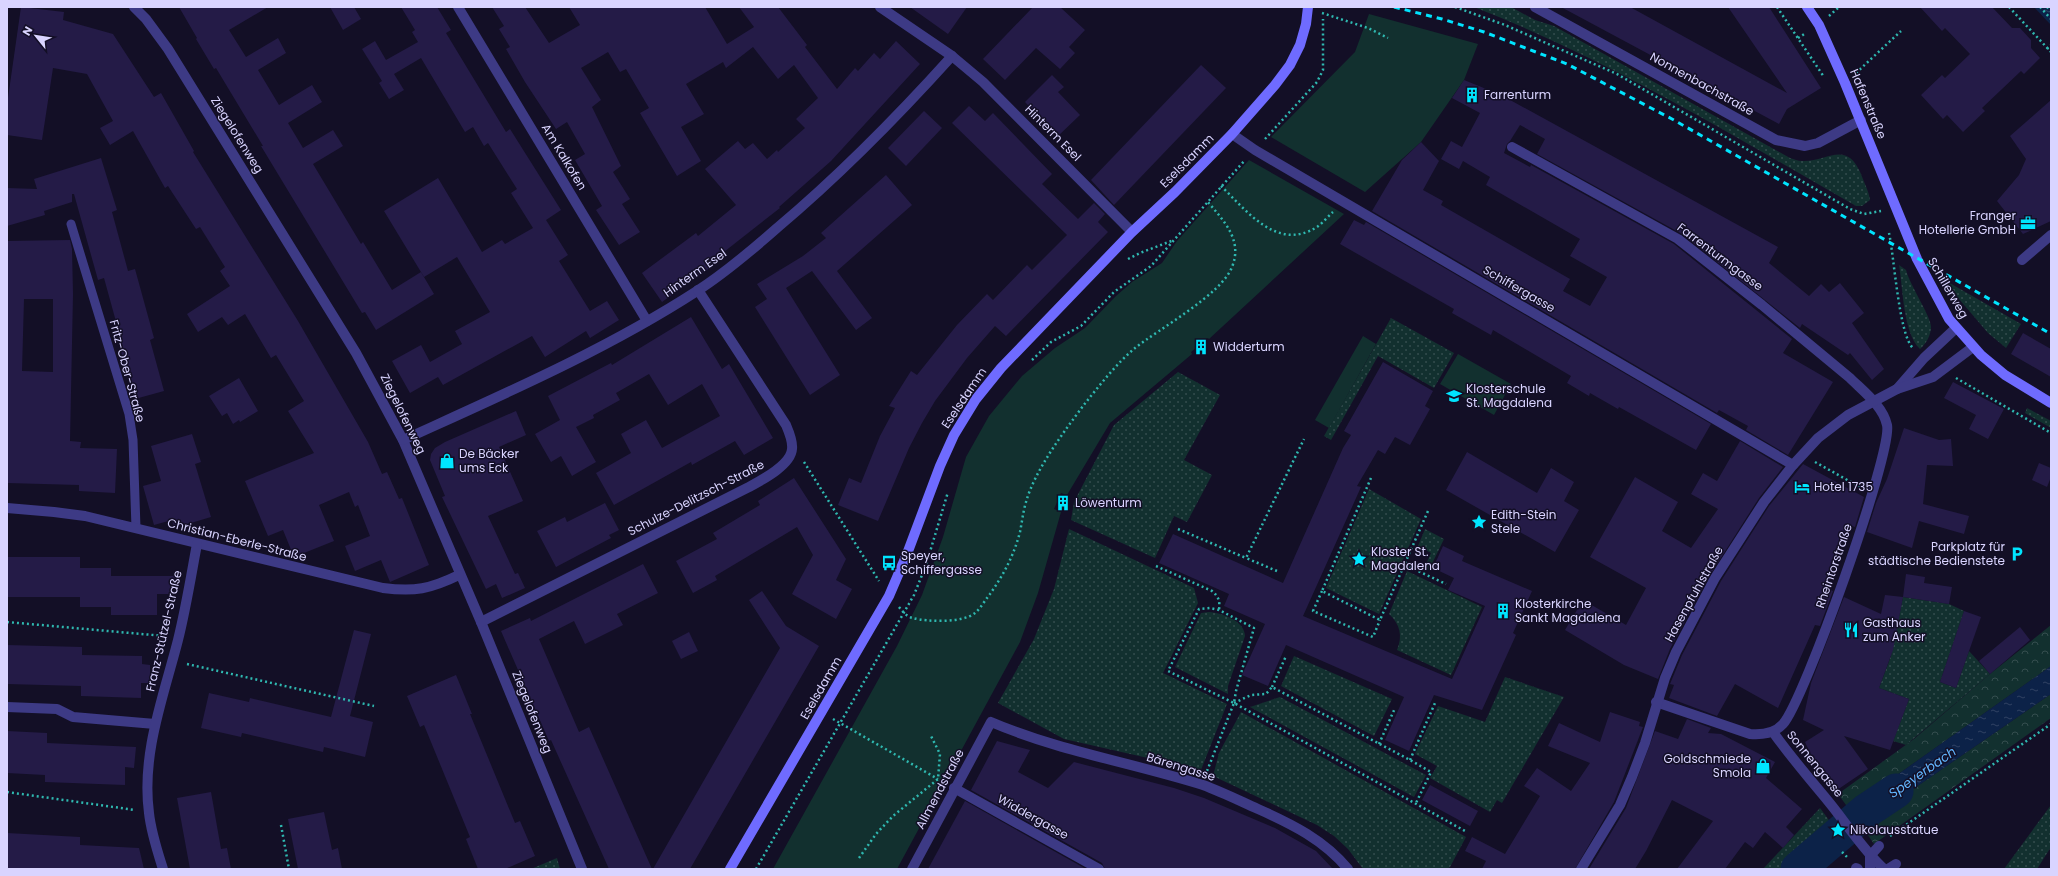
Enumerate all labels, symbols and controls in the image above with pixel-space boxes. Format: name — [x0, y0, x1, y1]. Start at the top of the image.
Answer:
north arrow — [16, 16, 56, 56]
text: N — [18, 23, 36, 39]
street label: Nonnenbachstraße — [1647, 48, 1757, 119]
street label: Hafenstraße — [1846, 66, 1891, 141]
building icon: Farrenturm — [1463, 86, 1481, 104]
place label: Farrenturm — [1484, 86, 1551, 103]
street label: Ziegelofenweg — [207, 93, 268, 176]
street label: Hinterm Esel — [1021, 101, 1085, 165]
street label: Am Kalkofen — [538, 120, 591, 193]
street label: Eselsdamm — [1156, 130, 1217, 191]
place label: Franger Hotellerie GmbH — [1919, 207, 2017, 238]
office icon: Franger Hotellerie GmbH — [2019, 214, 2037, 232]
street label: Farrenturmgasse — [1674, 219, 1767, 294]
street label: Hinterm Esel — [660, 244, 730, 301]
street label: Schillerweg — [1924, 254, 1973, 322]
street label: Schiffergasse — [1480, 261, 1559, 316]
street label: Fritz-Ober-Straße — [106, 318, 149, 424]
building icon: Widderturm — [1192, 338, 1210, 356]
place label: Widderturm — [1213, 338, 1285, 355]
street label: Eselsdamm — [937, 364, 990, 432]
street label: Ziegelofenweg — [377, 371, 430, 457]
place label: Klosterschule St. Magdalena — [1466, 380, 1552, 411]
school or university icon: Klosterschule St. Magdalena — [1445, 387, 1463, 405]
place label: De Bäcker ums Eck — [459, 445, 520, 476]
shop icon: De Bäcker ums Eck — [438, 452, 456, 470]
street label: Schulze-Delitzsch-Straße — [625, 456, 767, 539]
hotel icon: Hotel 1735 — [1793, 478, 1811, 496]
place label: Hotel 1735 — [1814, 478, 1873, 495]
building icon: Löwenturm — [1054, 494, 1072, 512]
place label: Löwenturm — [1075, 494, 1142, 511]
place label: Edith-Stein Stele — [1491, 506, 1556, 537]
place icon: Edith-Stein Stele — [1470, 513, 1488, 531]
street label: Christian-Eberle-Straße — [166, 514, 309, 565]
street label: Rheintorstraße — [1811, 521, 1856, 610]
place label: Parkplatz für städtische Bedienstete — [1868, 538, 2006, 569]
place label: Kloster St. Magdalena — [1371, 543, 1440, 574]
street label: Hasenpfuhlstraße — [1660, 543, 1727, 645]
parking icon: Parkplatz für städtische Bedienstete — [2008, 545, 2026, 563]
place label: Speyer, Schiffergasse — [901, 547, 982, 578]
place icon: Kloster St. Magdalena — [1350, 550, 1368, 568]
bus stop icon: Speyer, Schiffergasse — [880, 554, 898, 572]
street label: Franz-Stützel-Straße — [141, 569, 186, 693]
place label: Klosterkirche Sankt Magdalena — [1515, 595, 1621, 626]
building icon: Klosterkirche Sankt Magdalena — [1494, 602, 1512, 620]
place label: Gasthaus zum Anker — [1863, 614, 1926, 645]
restaurant icon: Gasthaus zum Anker — [1842, 621, 1860, 639]
street label: Eselsdamm — [796, 653, 845, 722]
street label: Ziegelofenweg — [508, 668, 557, 756]
street label: Sonnengasse — [1783, 727, 1848, 801]
water label: Speyerbach — [1885, 742, 1960, 803]
street label: Allmendstraße — [911, 746, 968, 832]
street label: Bärengasse — [1145, 748, 1218, 785]
place label: Goldschmiede Smola — [1663, 750, 1751, 781]
shop icon: Goldschmiede Smola — [1754, 757, 1772, 775]
street label: Widdergasse — [995, 790, 1072, 843]
place icon: Nikolausstatue — [1829, 821, 1847, 839]
place label: Nikolausstatue — [1850, 821, 1939, 838]

